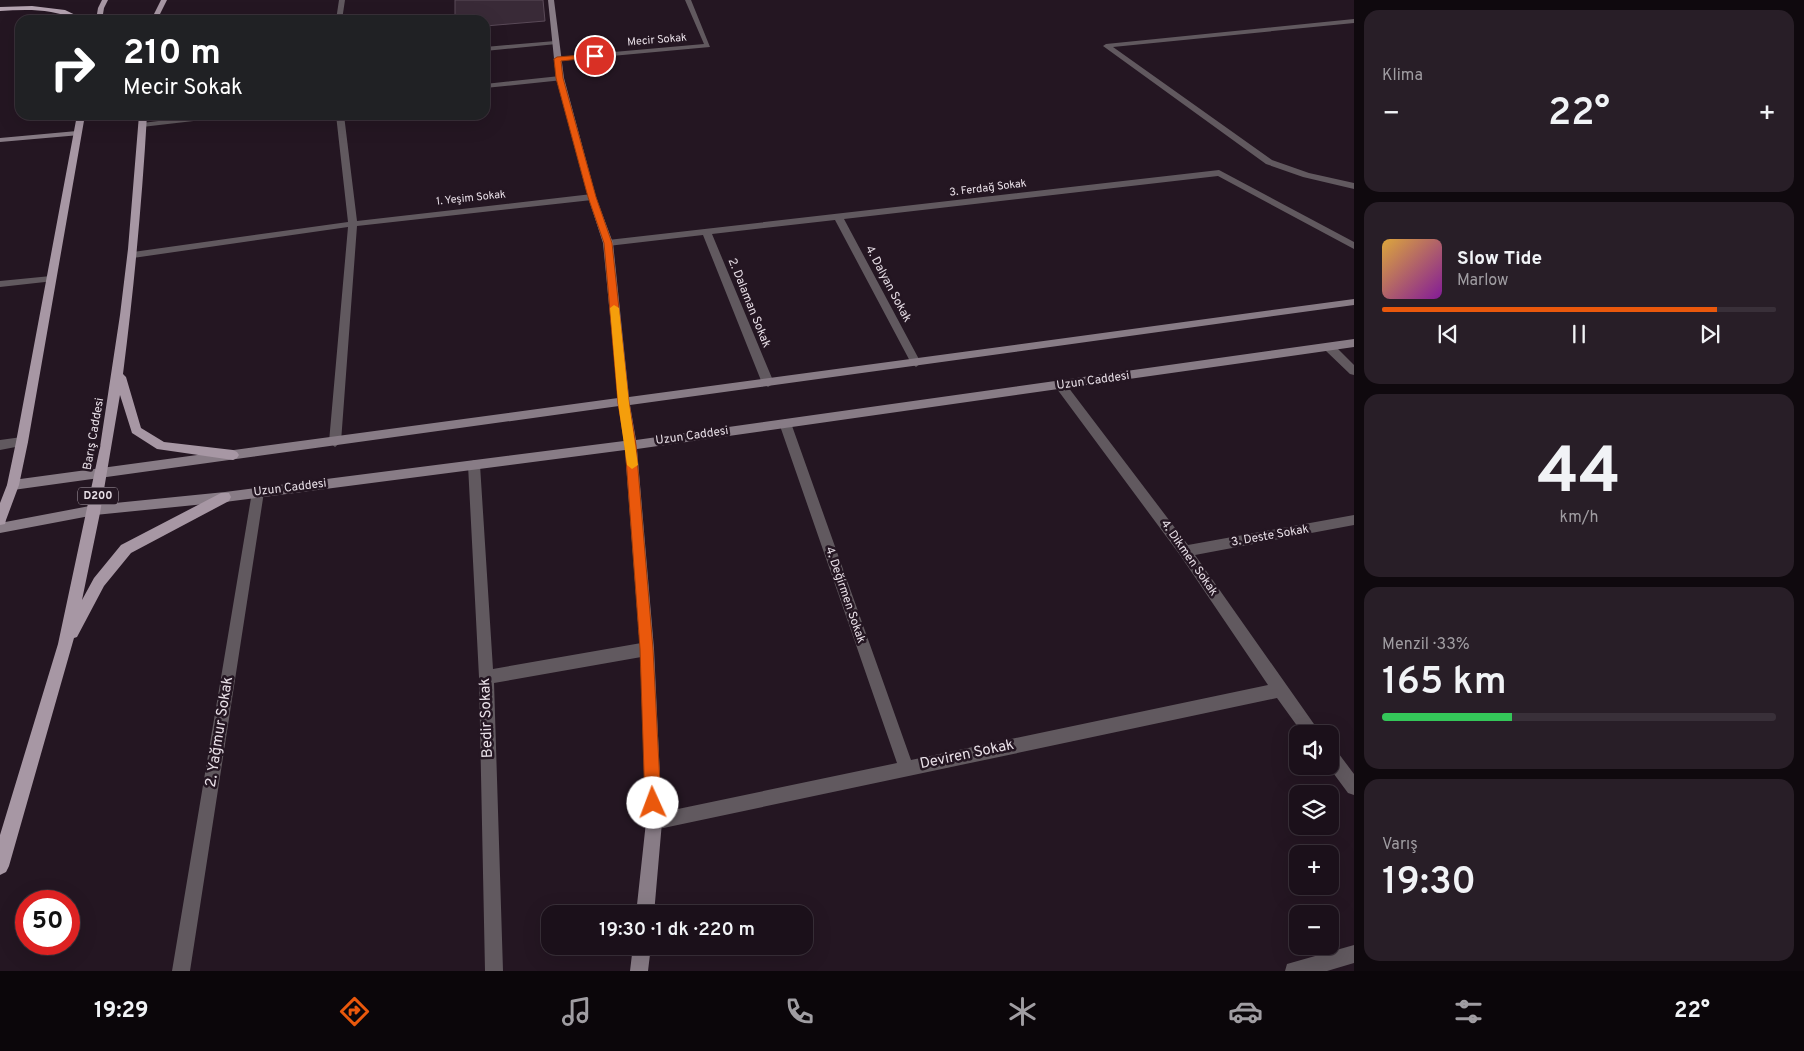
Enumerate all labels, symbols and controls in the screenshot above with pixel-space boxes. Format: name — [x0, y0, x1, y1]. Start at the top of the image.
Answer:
street label: Mecir Sokak — [627, 30, 688, 50]
text: 210 m — [123, 32, 221, 76]
icon: right — [40, 35, 105, 100]
pin — [574, 35, 616, 77]
icon: arrive — [581, 42, 609, 70]
text: Klima — [1382, 66, 1423, 86]
text: Mecir Sokak — [123, 75, 243, 102]
text: 22° — [1548, 90, 1610, 139]
text: − — [1382, 97, 1400, 133]
text: + — [1758, 97, 1776, 133]
street label: 3. Ferdağ Sokak — [949, 176, 1028, 200]
street label: 1. Yeşim Sokak — [435, 187, 507, 209]
street label: 4. Dalyan Sokak — [861, 243, 915, 325]
text: Slow Tide — [1457, 247, 1542, 271]
street label: 2. Dalaman Sokak — [724, 256, 774, 350]
text: Marlow — [1457, 271, 1509, 291]
icon: previous — [1434, 320, 1462, 348]
icon: pause — [1565, 320, 1593, 348]
icon: next — [1696, 320, 1724, 348]
street label: Uzun Caddesi — [1055, 368, 1131, 394]
street label: Barış Caddesi — [80, 397, 108, 471]
street label: Uzun Caddesi — [654, 423, 730, 449]
text: 44 — [1537, 434, 1621, 516]
street label: Uzun Caddesi — [253, 476, 327, 500]
road number: D200 — [78, 488, 118, 504]
text: km/h — [1560, 508, 1598, 528]
street label: 4. Dikmen Sokak — [1157, 517, 1221, 599]
street label: 3. Deste Sokak — [1230, 521, 1310, 551]
street label: 4. Değirmen Sokak — [821, 545, 869, 645]
text: Menzil · 33% — [1382, 635, 1470, 655]
text: 165 km — [1382, 659, 1507, 708]
street label: 2. Yağmur Sokak — [202, 675, 238, 789]
street label: Bedir Sokak — [476, 677, 498, 759]
map controls — [1289, 725, 1339, 955]
button: sound — [1289, 725, 1339, 775]
street label: Deviren Sokak — [918, 736, 1016, 774]
position arrow — [626, 776, 678, 828]
button: layers — [1289, 785, 1339, 835]
text: Varış — [1382, 835, 1418, 855]
button: + — [1289, 845, 1339, 895]
text: 19:30 — [1382, 859, 1476, 908]
speed limit sign: 50 — [15, 890, 80, 955]
button: − — [1289, 905, 1339, 955]
text: 19:30 · 1 dk · 220 m — [599, 918, 755, 942]
icon: directions — [337, 994, 372, 1029]
icon: music — [559, 994, 594, 1029]
icon: phone — [782, 994, 817, 1029]
icon: climate — [1005, 994, 1040, 1029]
icon: car — [1228, 994, 1263, 1029]
icon: filters — [1451, 994, 1486, 1029]
text: 19:29 — [94, 998, 149, 1025]
text: 22° — [1674, 998, 1710, 1025]

